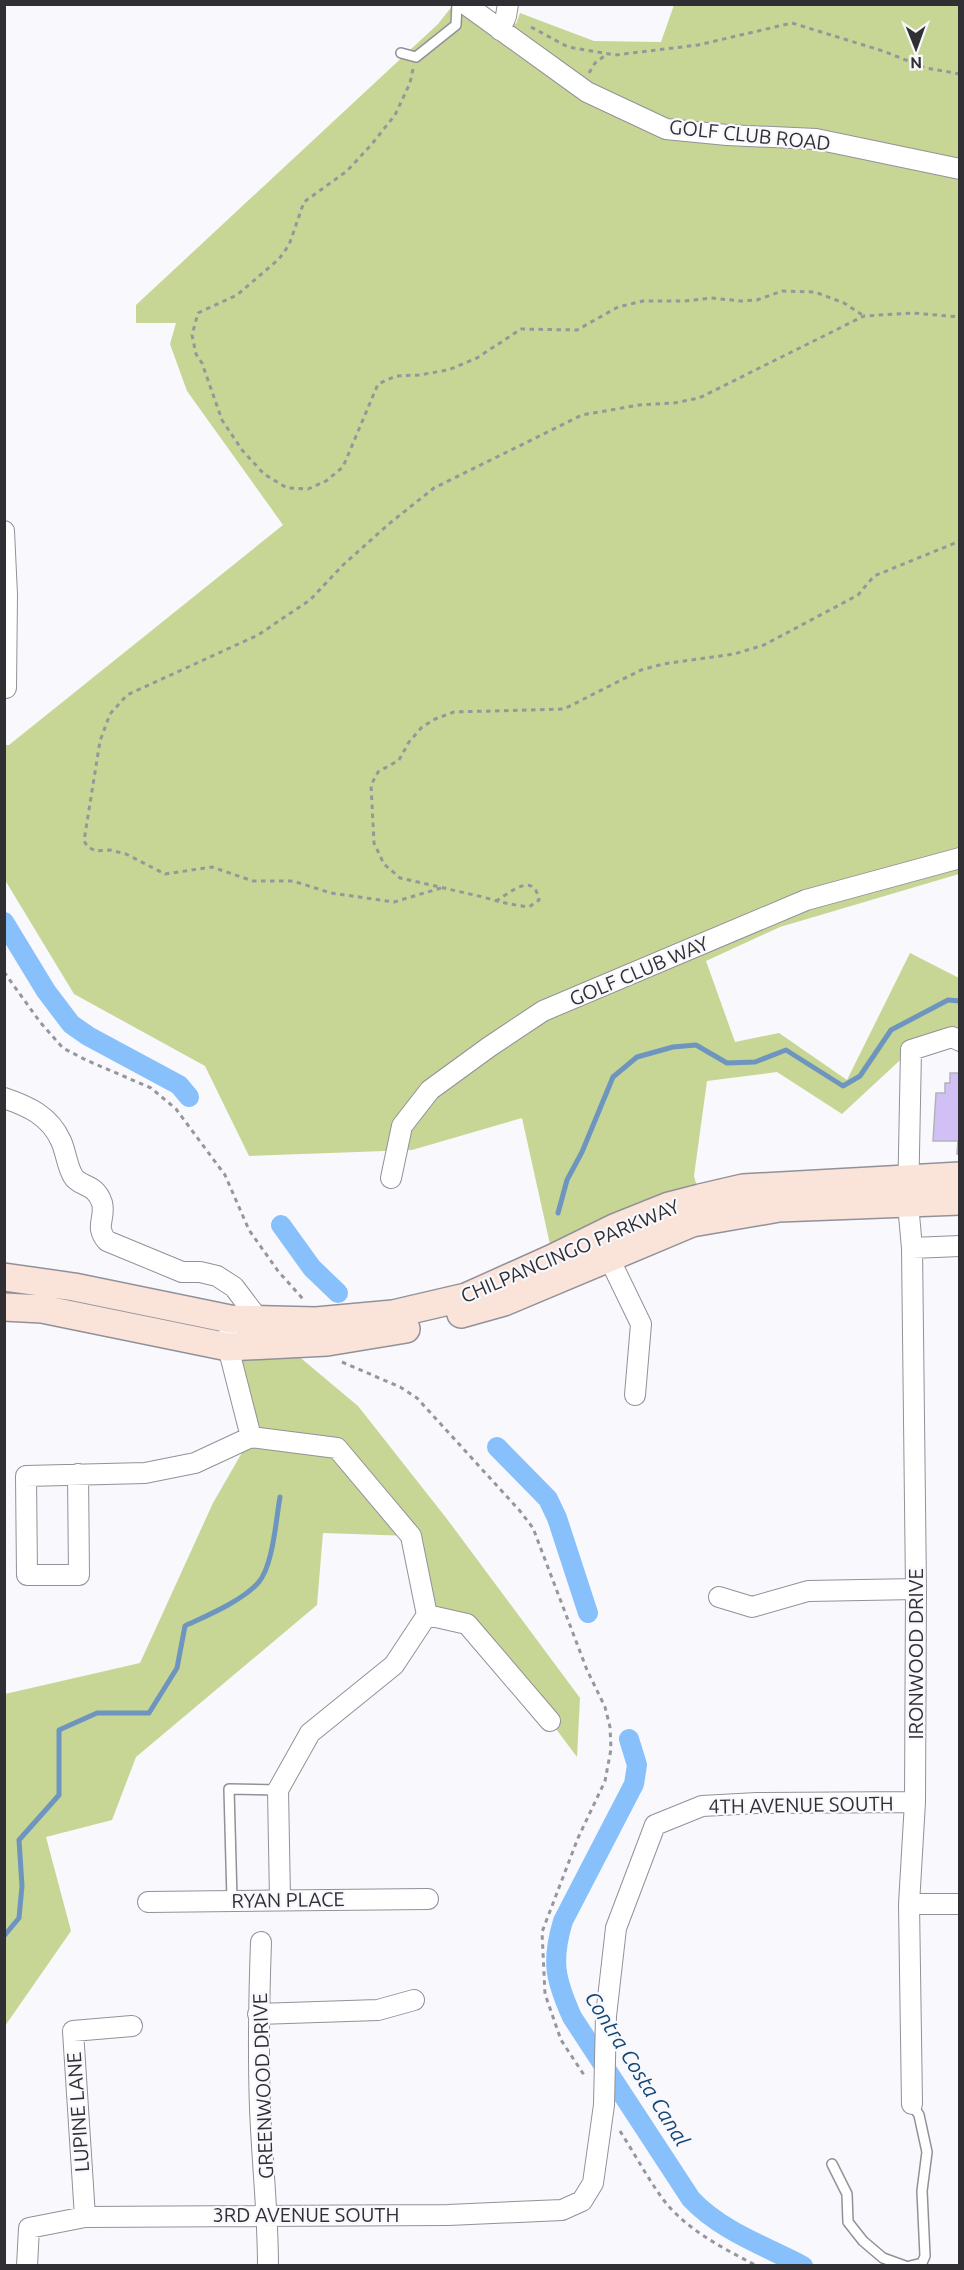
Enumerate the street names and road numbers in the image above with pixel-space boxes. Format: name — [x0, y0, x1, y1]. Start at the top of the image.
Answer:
street label: GOLF CLUB ROAD — [668, 115, 832, 154]
street label: GOLF CLUB WAY — [566, 931, 712, 1010]
street label: CHILPANCINGO PARKWAY — [457, 1194, 683, 1307]
street label: IRONWOOD DRIVE — [904, 1568, 927, 1740]
street label: 4TH AVENUE SOUTH — [708, 1791, 894, 1818]
street label: RYAN PLACE — [231, 1887, 345, 1912]
street label: GREENWOOD DRIVE — [248, 1993, 277, 2180]
street label: LUPINE LANE — [62, 2051, 93, 2173]
street label: 3RD AVENUE SOUTH — [213, 2203, 399, 2226]

